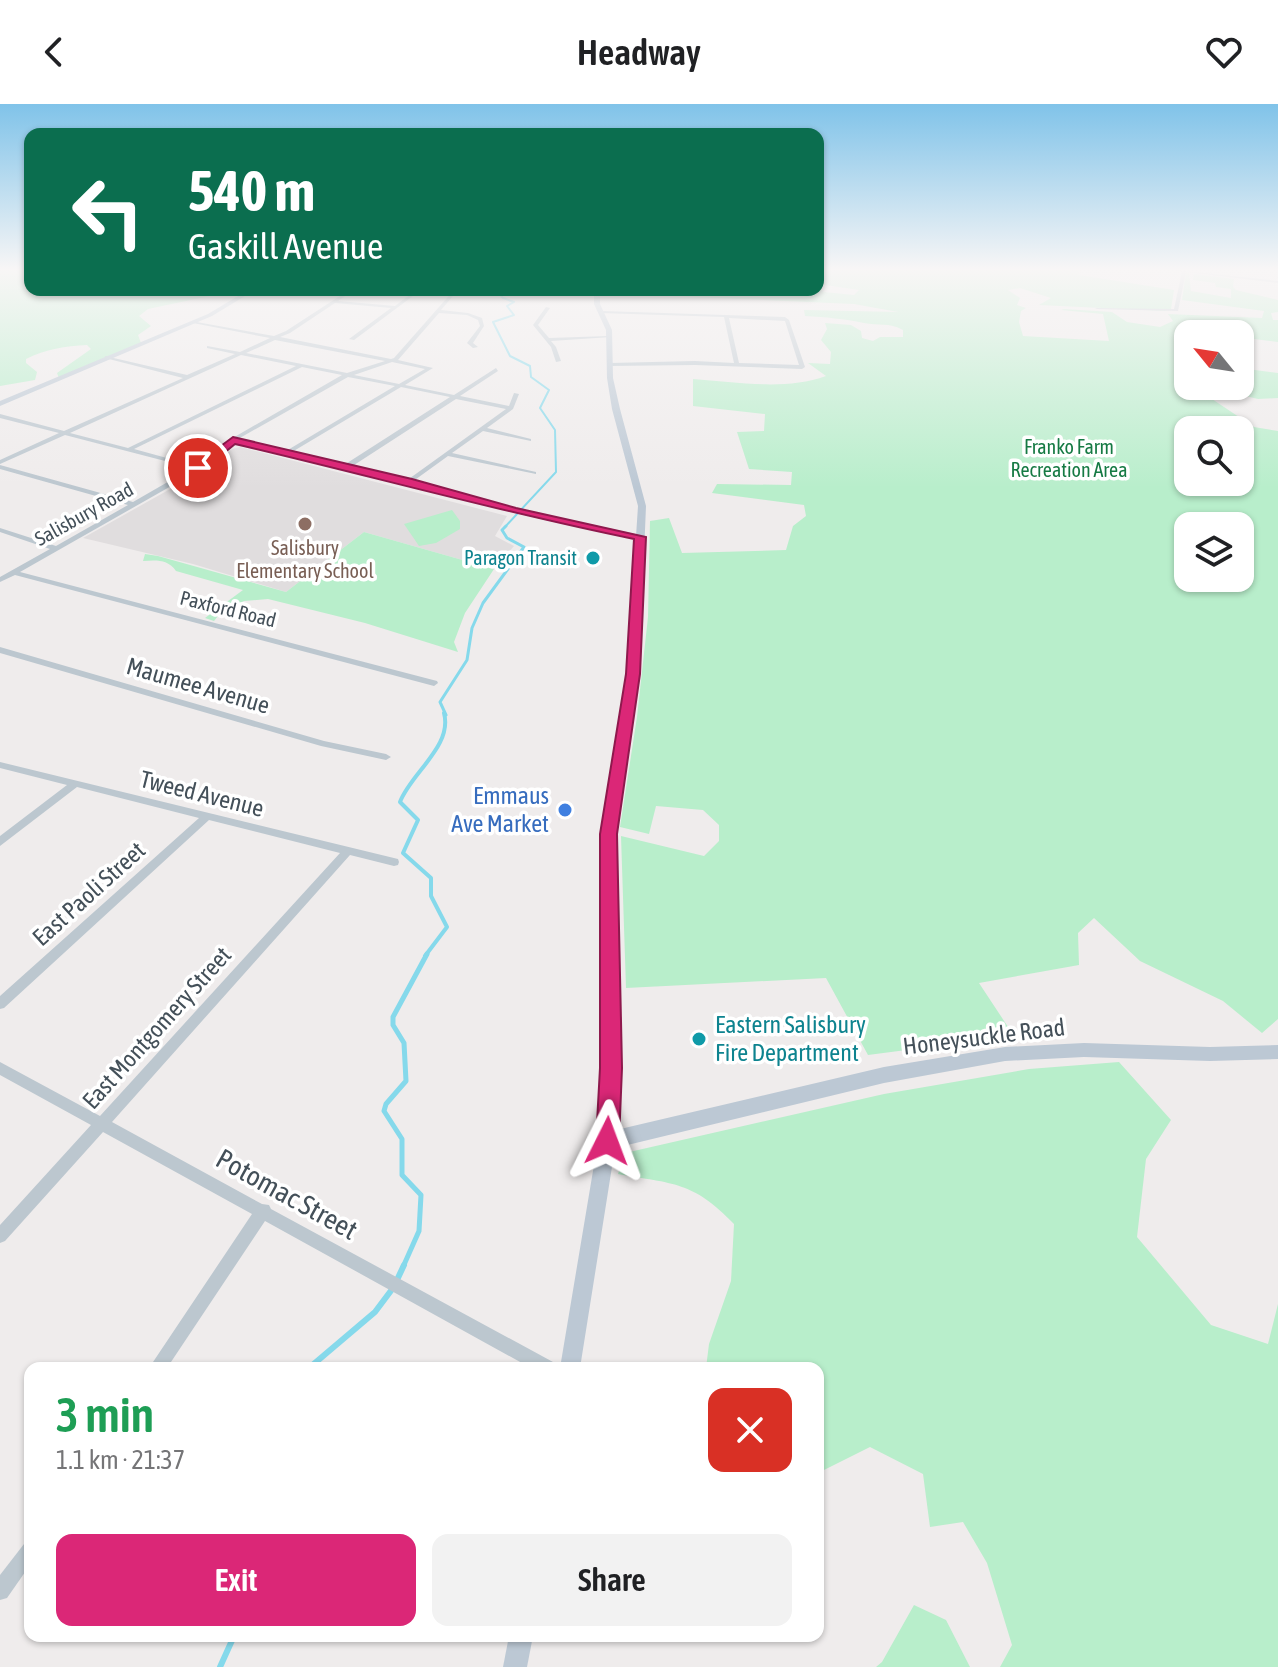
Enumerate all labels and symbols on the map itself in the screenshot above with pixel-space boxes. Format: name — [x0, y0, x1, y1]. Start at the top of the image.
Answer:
north arrow — [1174, 320, 1254, 400]
pin — [164, 434, 232, 502]
park label: Franko Farm Recreation Area — [1011, 435, 1127, 481]
street label: Salisbury Road — [31, 477, 137, 550]
marker: Salisbury Elementary School — [296, 515, 314, 533]
place label: Salisbury Elementary School — [236, 536, 374, 582]
place label: Paragon Transit — [464, 546, 577, 569]
marker: Paragon Transit — [584, 549, 602, 567]
street label: Paxford Road — [178, 586, 278, 632]
street label: Maumee Avenue — [124, 652, 273, 719]
street label: Tweed Avenue — [138, 765, 267, 822]
place label: Emmaus Ave Market — [451, 782, 549, 837]
marker: Emmaus Ave Market — [556, 801, 574, 819]
street label: East Paoli Street — [27, 836, 150, 951]
street label: East Montgomery Street — [77, 941, 236, 1114]
place label: Eastern Salisbury Fire Department — [715, 1011, 866, 1066]
street label: Honeysuckle Road — [901, 1013, 1067, 1060]
marker: Eastern Salisbury Fire Department — [690, 1030, 708, 1048]
position arrow — [565, 1099, 649, 1183]
street label: Potomac Street — [211, 1142, 363, 1246]

